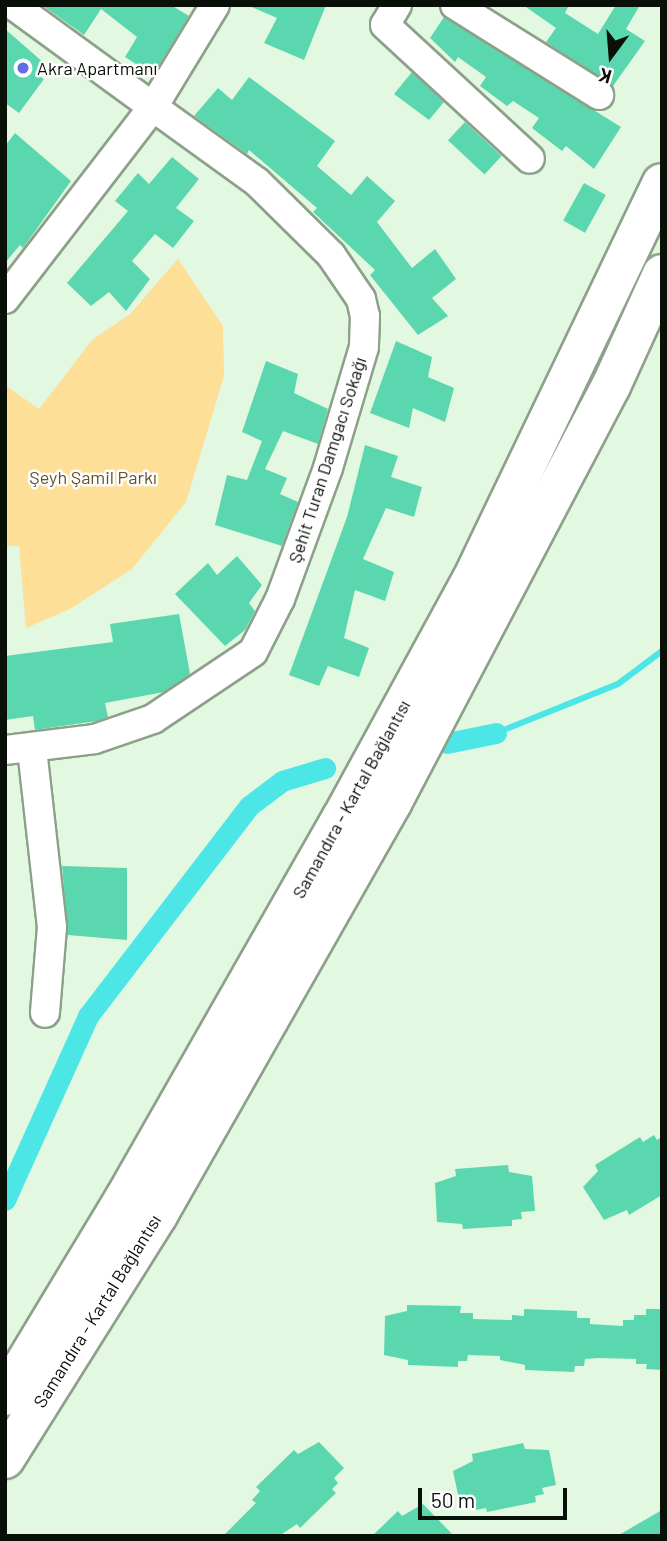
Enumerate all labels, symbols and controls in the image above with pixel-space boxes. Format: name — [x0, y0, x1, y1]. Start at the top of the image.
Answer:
north arrow — [576, 21, 646, 91]
place label: Akra Apartmanı — [37, 57, 157, 79]
marker: Akra Apartmanı — [15, 60, 31, 76]
text: K — [596, 64, 614, 89]
street label: Şehit Turan Damgacı Sokağı — [283, 354, 371, 566]
park label: Şeyh Şamil Parkı — [29, 466, 157, 488]
street label: Samandıra - Kartal Bağlantısı — [287, 696, 415, 902]
street label: Samandıra - Kartal Bağlantısı — [29, 1211, 165, 1411]
scale bar — [422, 1474, 571, 1518]
text: 50 m — [431, 1487, 475, 1512]

